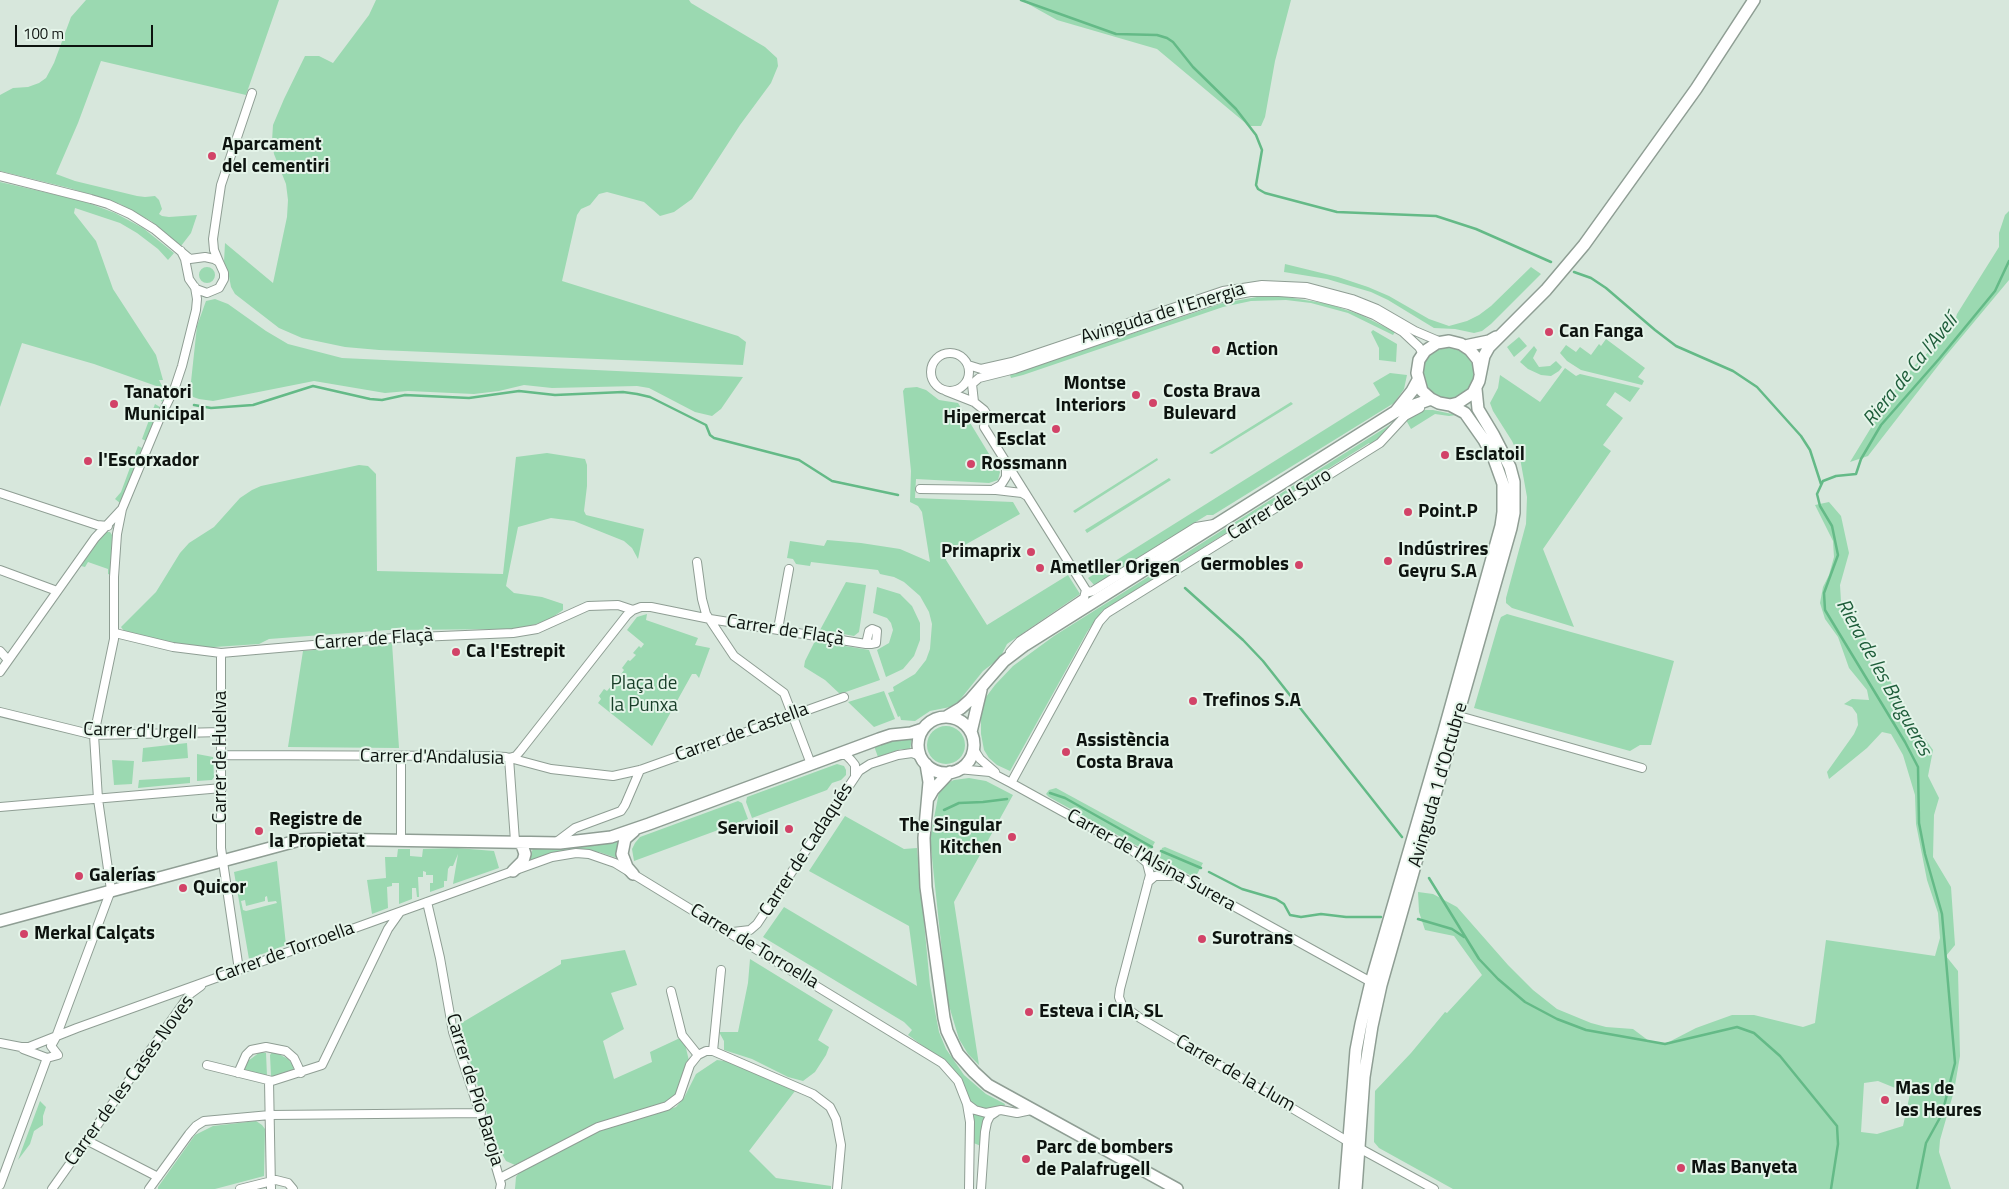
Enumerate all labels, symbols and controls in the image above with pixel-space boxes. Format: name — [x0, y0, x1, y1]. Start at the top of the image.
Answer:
scale bar — [18, 15, 155, 47]
text: 100 m — [23, 22, 64, 45]
place label: Aparcament del cementiri — [222, 134, 329, 178]
marker: Aparcament del cementiri — [206, 150, 218, 162]
street label: Avinguda de l'Energia — [1078, 278, 1248, 350]
water label: Riera de Ca l'Avelí — [1859, 310, 1963, 432]
place label: Can Fanga — [1559, 321, 1644, 343]
marker: Can Fanga — [1543, 326, 1555, 338]
place label: Action — [1226, 339, 1278, 361]
marker: Action — [1210, 344, 1222, 356]
place label: Montse Interiors — [1055, 373, 1126, 417]
place label: Costa Brava Bulevard — [1163, 381, 1260, 425]
place label: Tanatori Municipal — [124, 382, 205, 426]
marker: Montse Interiors — [1130, 389, 1142, 401]
marker: Costa Brava Bulevard — [1147, 397, 1159, 409]
marker: Tanatori Municipal — [108, 398, 120, 410]
place label: Hipermercat Esclat — [943, 407, 1046, 451]
marker: Hipermercat Esclat — [1050, 423, 1062, 435]
place label: Esclatoil — [1455, 444, 1525, 466]
marker: Esclatoil — [1439, 449, 1451, 461]
place label: l'Escorxador — [98, 450, 199, 472]
place label: Rossmann — [981, 453, 1067, 475]
marker: l'Escorxador — [82, 455, 94, 467]
marker: Rossmann — [965, 458, 977, 470]
street label: Carrer del Suro — [1224, 464, 1336, 546]
place label: Point.P — [1418, 501, 1478, 523]
marker: Point.P — [1402, 506, 1414, 518]
place label: Indústrires Geyru S.A — [1398, 539, 1488, 583]
place label: Primaprix — [941, 541, 1021, 563]
marker: Primaprix — [1025, 546, 1037, 558]
place label: Germobles — [1200, 554, 1289, 576]
marker: Indústrires Geyru S.A — [1382, 555, 1394, 567]
place label: Ametller Origen — [1050, 557, 1180, 579]
marker: Germobles — [1293, 559, 1305, 571]
marker: Ametller Origen — [1034, 562, 1046, 574]
water label: Riera de les Brugueres — [1830, 595, 1936, 761]
street label: Carrer de Flaçà — [725, 610, 845, 652]
street label: Carrer de Flaçà — [314, 624, 434, 656]
place label: Ca l'Estrepit — [466, 641, 565, 663]
marker: Ca l'Estrepit — [450, 646, 462, 658]
park label: Plaça de la Punxa — [610, 673, 678, 717]
place label: Trefinos S.A — [1203, 690, 1301, 712]
street label: Carrer de Huelva — [210, 691, 232, 823]
marker: Trefinos S.A — [1187, 695, 1199, 707]
street label: Carrer de Castella — [672, 698, 812, 768]
street label: Avinguda 1 d'Octubre — [1405, 700, 1473, 870]
street label: Carrer d'Urgell — [83, 719, 197, 745]
place label: Assistència Costa Brava — [1076, 730, 1173, 774]
street label: Carrer d'Andalusia — [360, 745, 504, 771]
marker: Assistència Costa Brava — [1060, 746, 1072, 758]
street label: Carrer de Cadaqués — [755, 779, 859, 921]
street label: Carrer de l'Alsina Surera — [1063, 805, 1239, 917]
place label: Registre de la Propietat — [269, 809, 365, 853]
place label: The Singular Kitchen — [899, 815, 1002, 859]
place label: Servioil — [717, 818, 779, 840]
marker: Servioil — [783, 823, 795, 835]
marker: Registre de la Propietat — [253, 825, 265, 837]
marker: The Singular Kitchen — [1006, 831, 1018, 843]
place label: Galerías — [89, 865, 156, 887]
marker: Galerías — [73, 870, 85, 882]
place label: Quicor — [193, 877, 246, 899]
marker: Quicor — [177, 882, 189, 894]
street label: Carrer de Torroella — [685, 900, 823, 994]
street label: Carrer de Torroella — [212, 917, 358, 989]
place label: Merkal Calçats — [34, 923, 155, 945]
marker: Merkal Calçats — [18, 928, 30, 940]
place label: Surotrans — [1212, 928, 1293, 950]
marker: Surotrans — [1196, 933, 1208, 945]
street label: Carrer de les Cases Noves — [60, 991, 200, 1171]
place label: Esteva i CIA, SL — [1039, 1001, 1163, 1023]
marker: Esteva i CIA, SL — [1023, 1006, 1035, 1018]
street label: Carrer de Pío Baroja — [440, 1011, 508, 1169]
street label: Carrer de la Llum — [1171, 1030, 1299, 1118]
place label: Mas de les Heures — [1895, 1078, 1982, 1122]
marker: Mas de les Heures — [1879, 1094, 1891, 1106]
place label: Parc de bombers de Palafrugell — [1036, 1137, 1173, 1181]
marker: Parc de bombers de Palafrugell — [1020, 1153, 1032, 1165]
place label: Mas Banyeta — [1691, 1157, 1798, 1179]
marker: Mas Banyeta — [1675, 1162, 1687, 1174]

